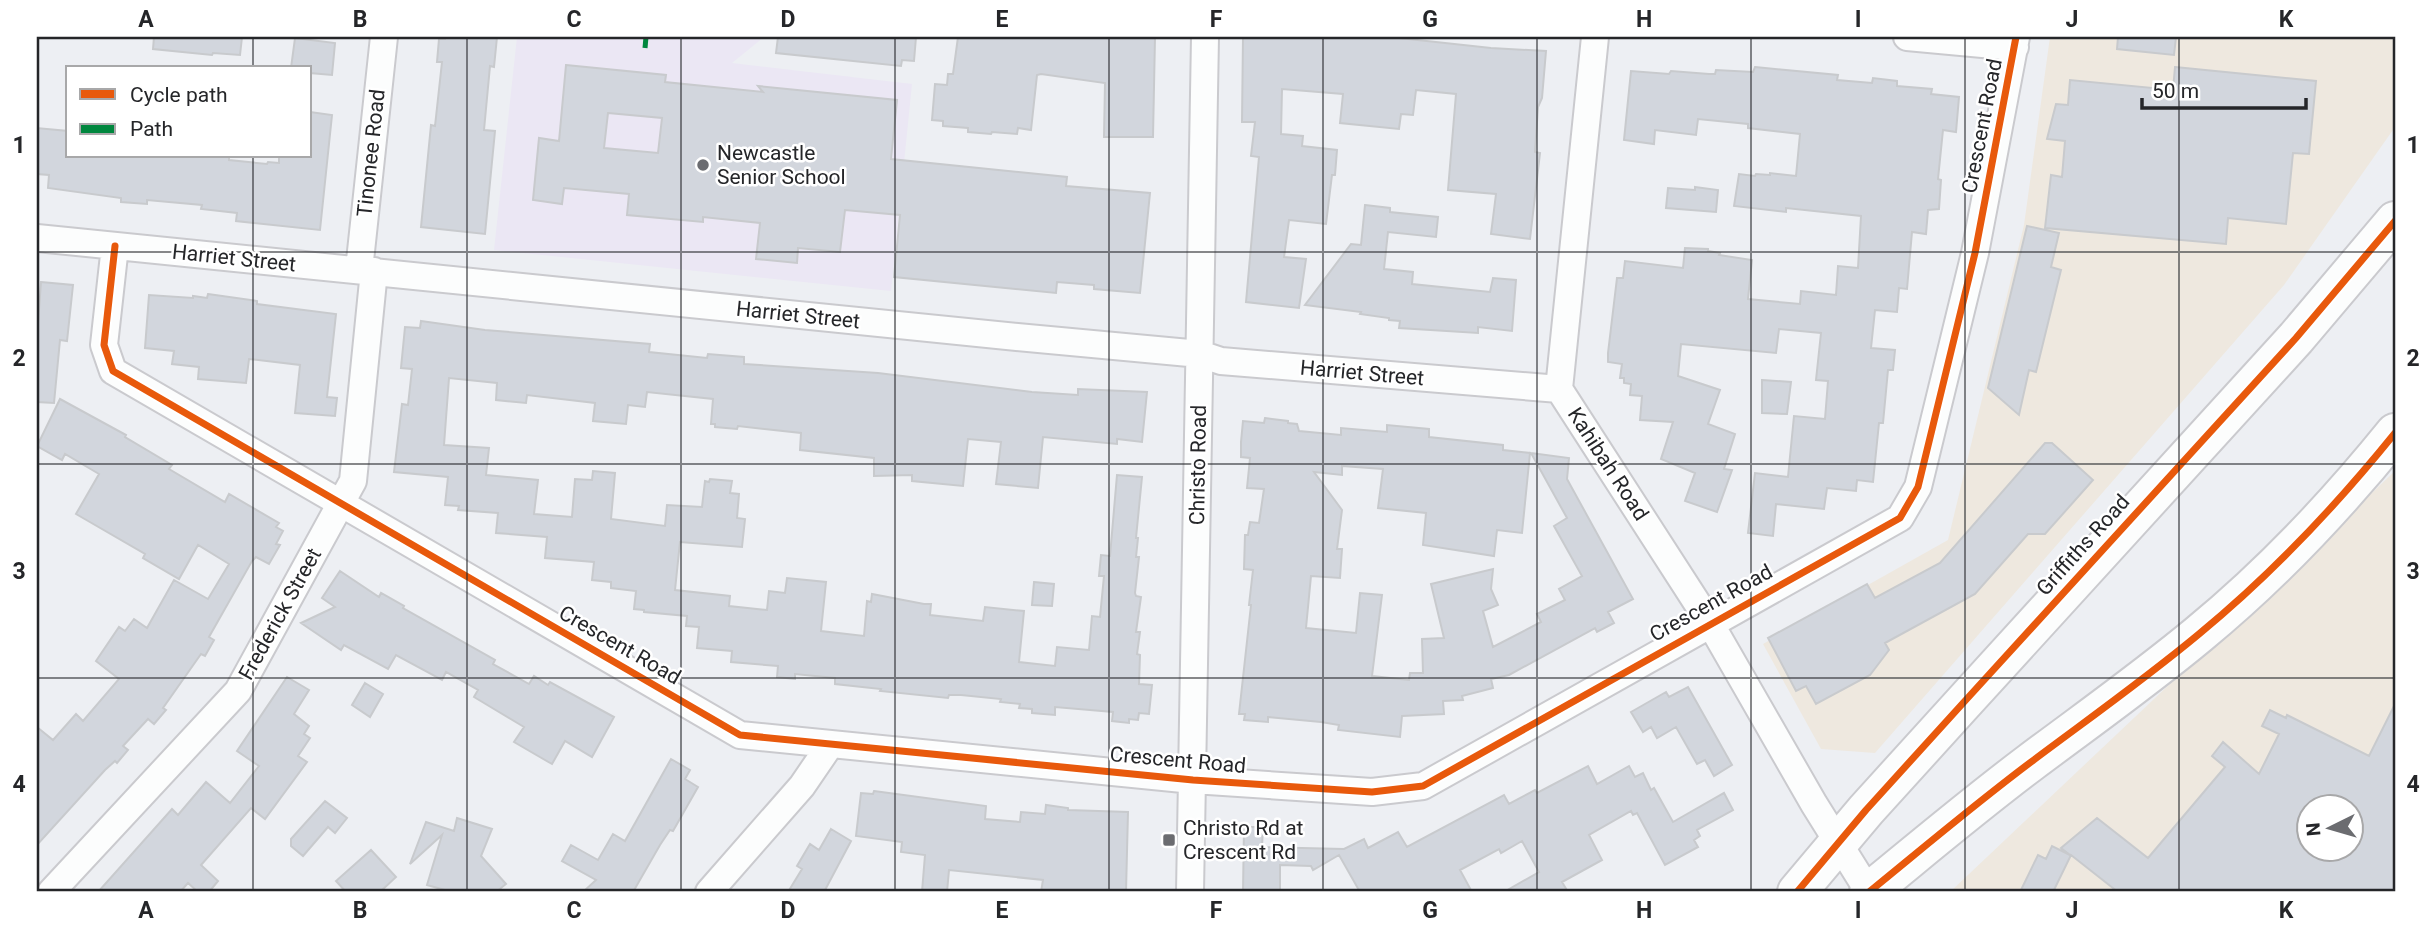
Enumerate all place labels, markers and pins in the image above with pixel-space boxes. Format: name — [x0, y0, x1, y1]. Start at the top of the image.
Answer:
place label: Newcastle Senior School — [717, 141, 846, 189]
marker: Newcastle Senior School — [695, 157, 711, 173]
place label: Christo Rd at Crescent Rd — [1183, 816, 1304, 864]
marker: Christo Rd at Crescent Rd — [1161, 832, 1177, 848]

